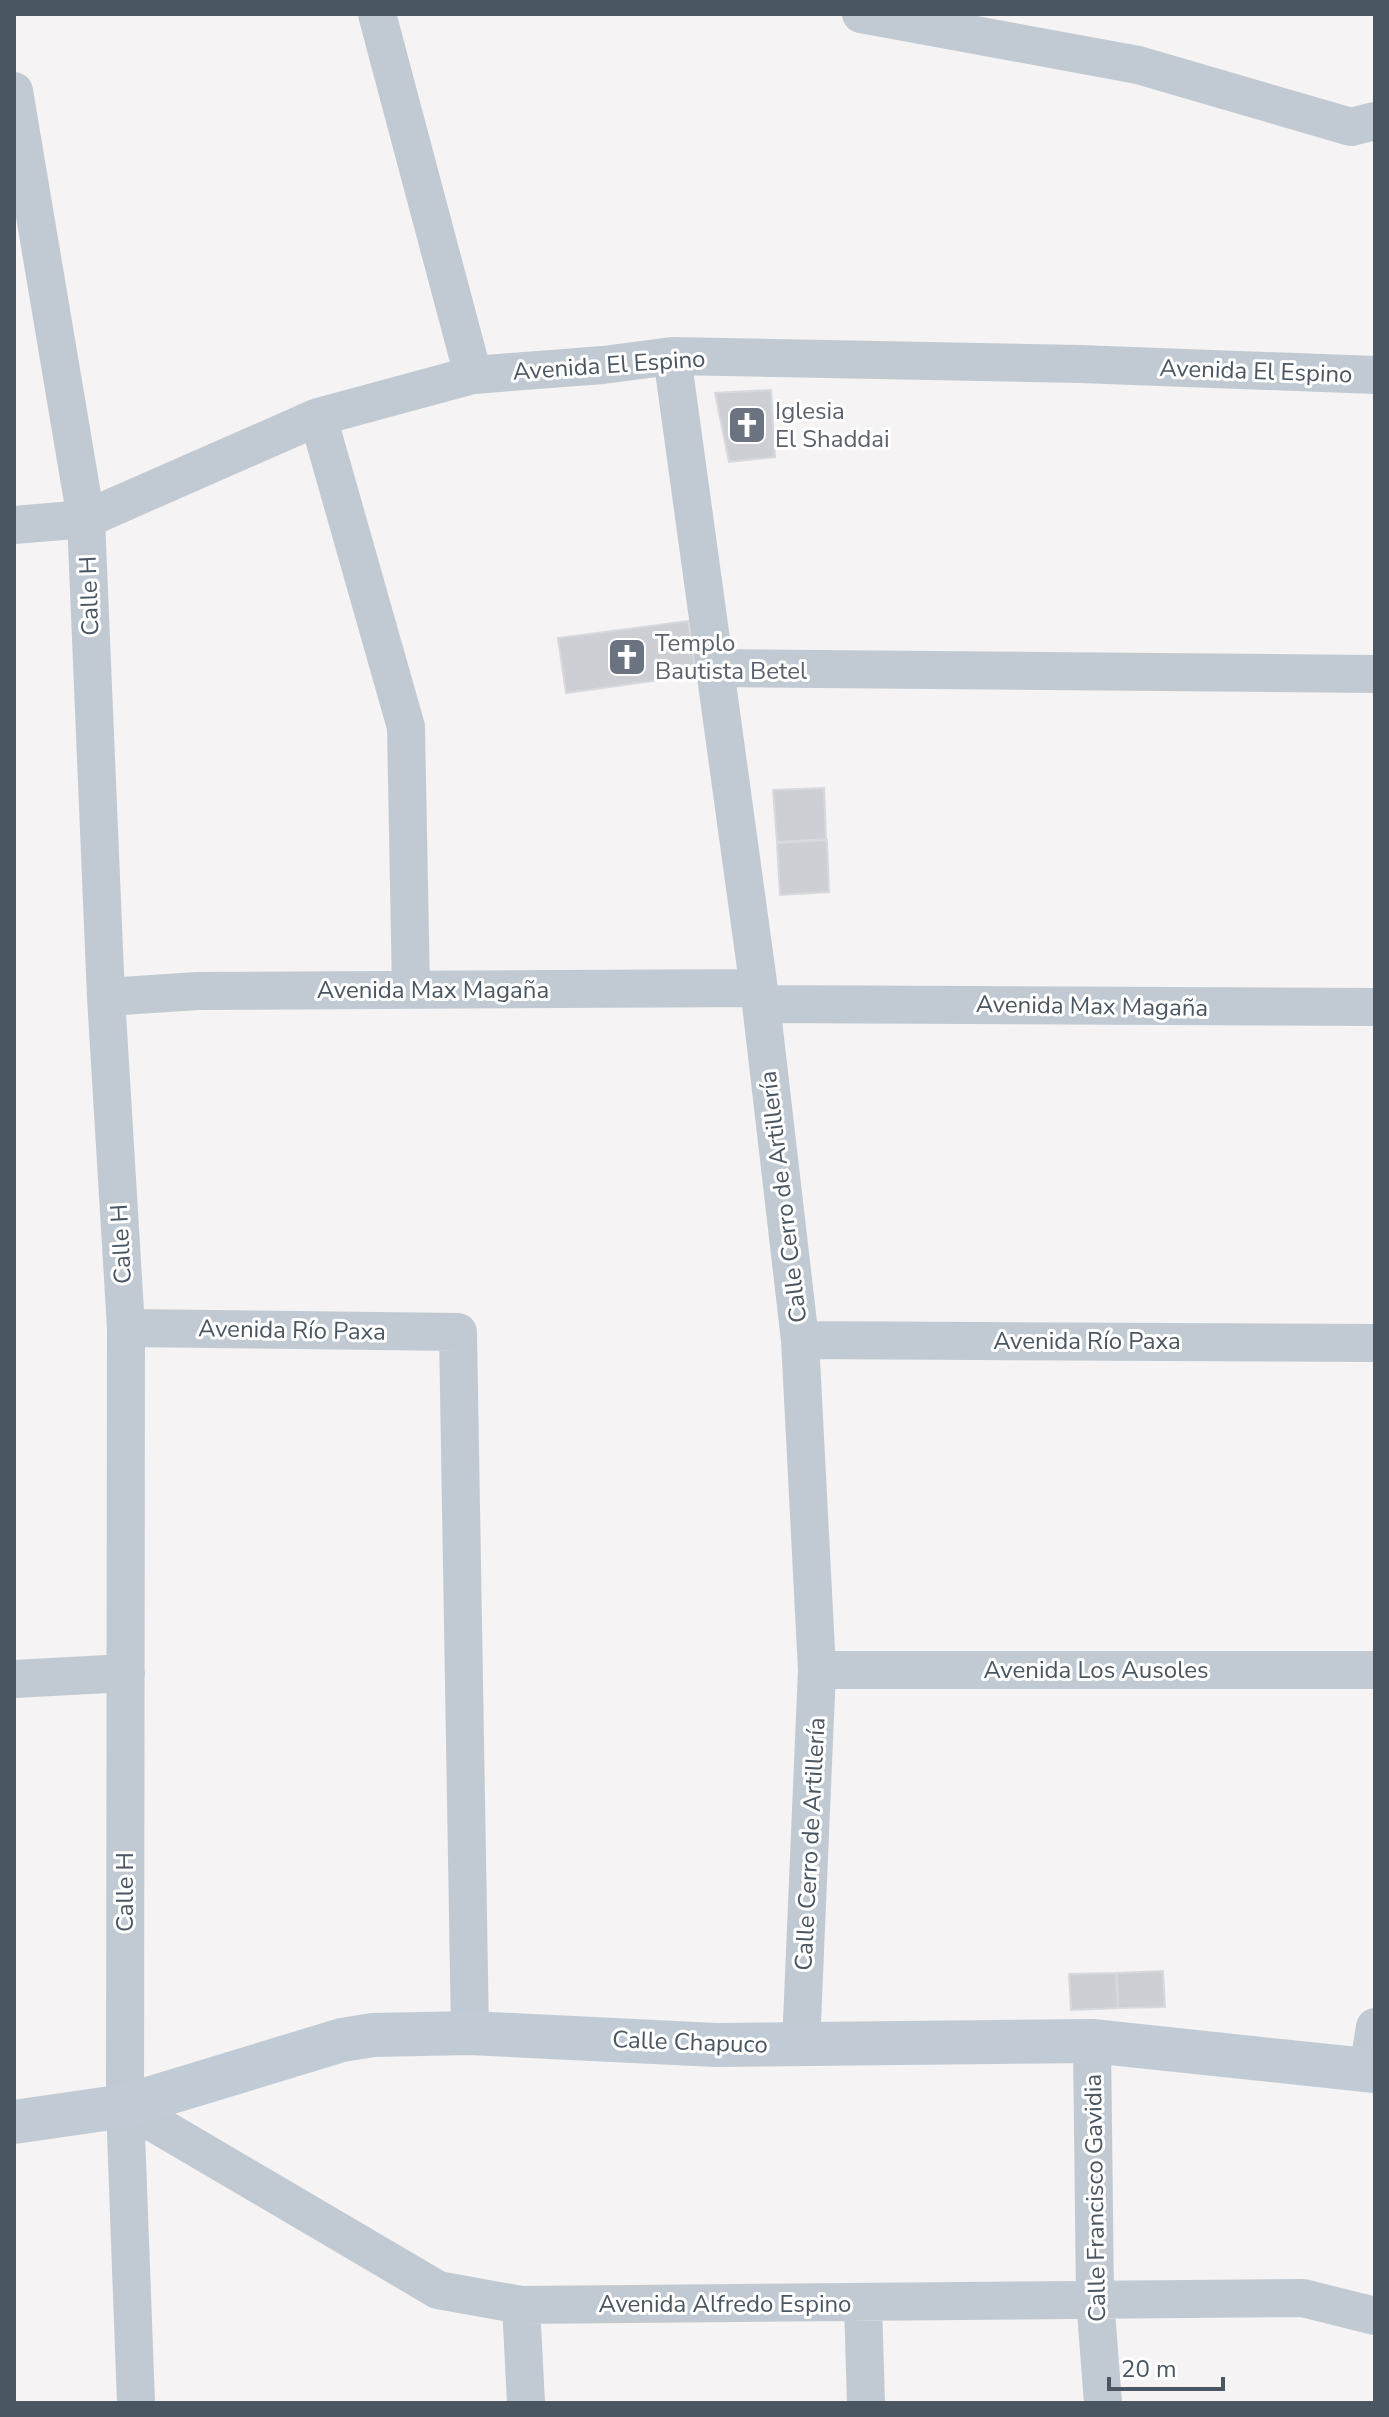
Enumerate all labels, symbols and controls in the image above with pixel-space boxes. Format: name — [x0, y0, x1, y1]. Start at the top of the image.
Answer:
street label: Avenida El Espino — [512, 342, 706, 388]
street label: Avenida El Espino — [1159, 352, 1353, 390]
place label: Iglesia El Shaddai — [775, 395, 890, 455]
church icon: Iglesia El Shaddai — [726, 404, 768, 446]
street label: Calle H — [72, 556, 106, 636]
place label: Templo Bautista Betel — [655, 627, 807, 687]
church icon: Templo Bautista Betel — [606, 636, 648, 678]
street label: Avenida Max Magaña — [317, 974, 549, 1006]
street label: Avenida Max Magaña — [976, 988, 1208, 1024]
street label: Calle Cerro de Artillería — [752, 1069, 814, 1325]
street label: Calle H — [103, 1203, 139, 1285]
street label: Avenida Río Paxa — [198, 1312, 386, 1348]
street label: Avenida Río Paxa — [993, 1325, 1181, 1357]
street label: Avenida Los Ausoles — [983, 1654, 1209, 1686]
street label: Calle Cerro de Artillería — [787, 1717, 833, 1971]
street label: Calle H — [109, 1852, 141, 1932]
street label: Calle Chapuco — [612, 2023, 768, 2061]
street label: Calle Francisco Gavidia — [1077, 2074, 1113, 2322]
street label: Avenida Alfredo Espino — [599, 2288, 851, 2320]
scale bar — [1109, 2341, 1223, 2391]
text: 20 m — [1121, 2353, 1177, 2385]

